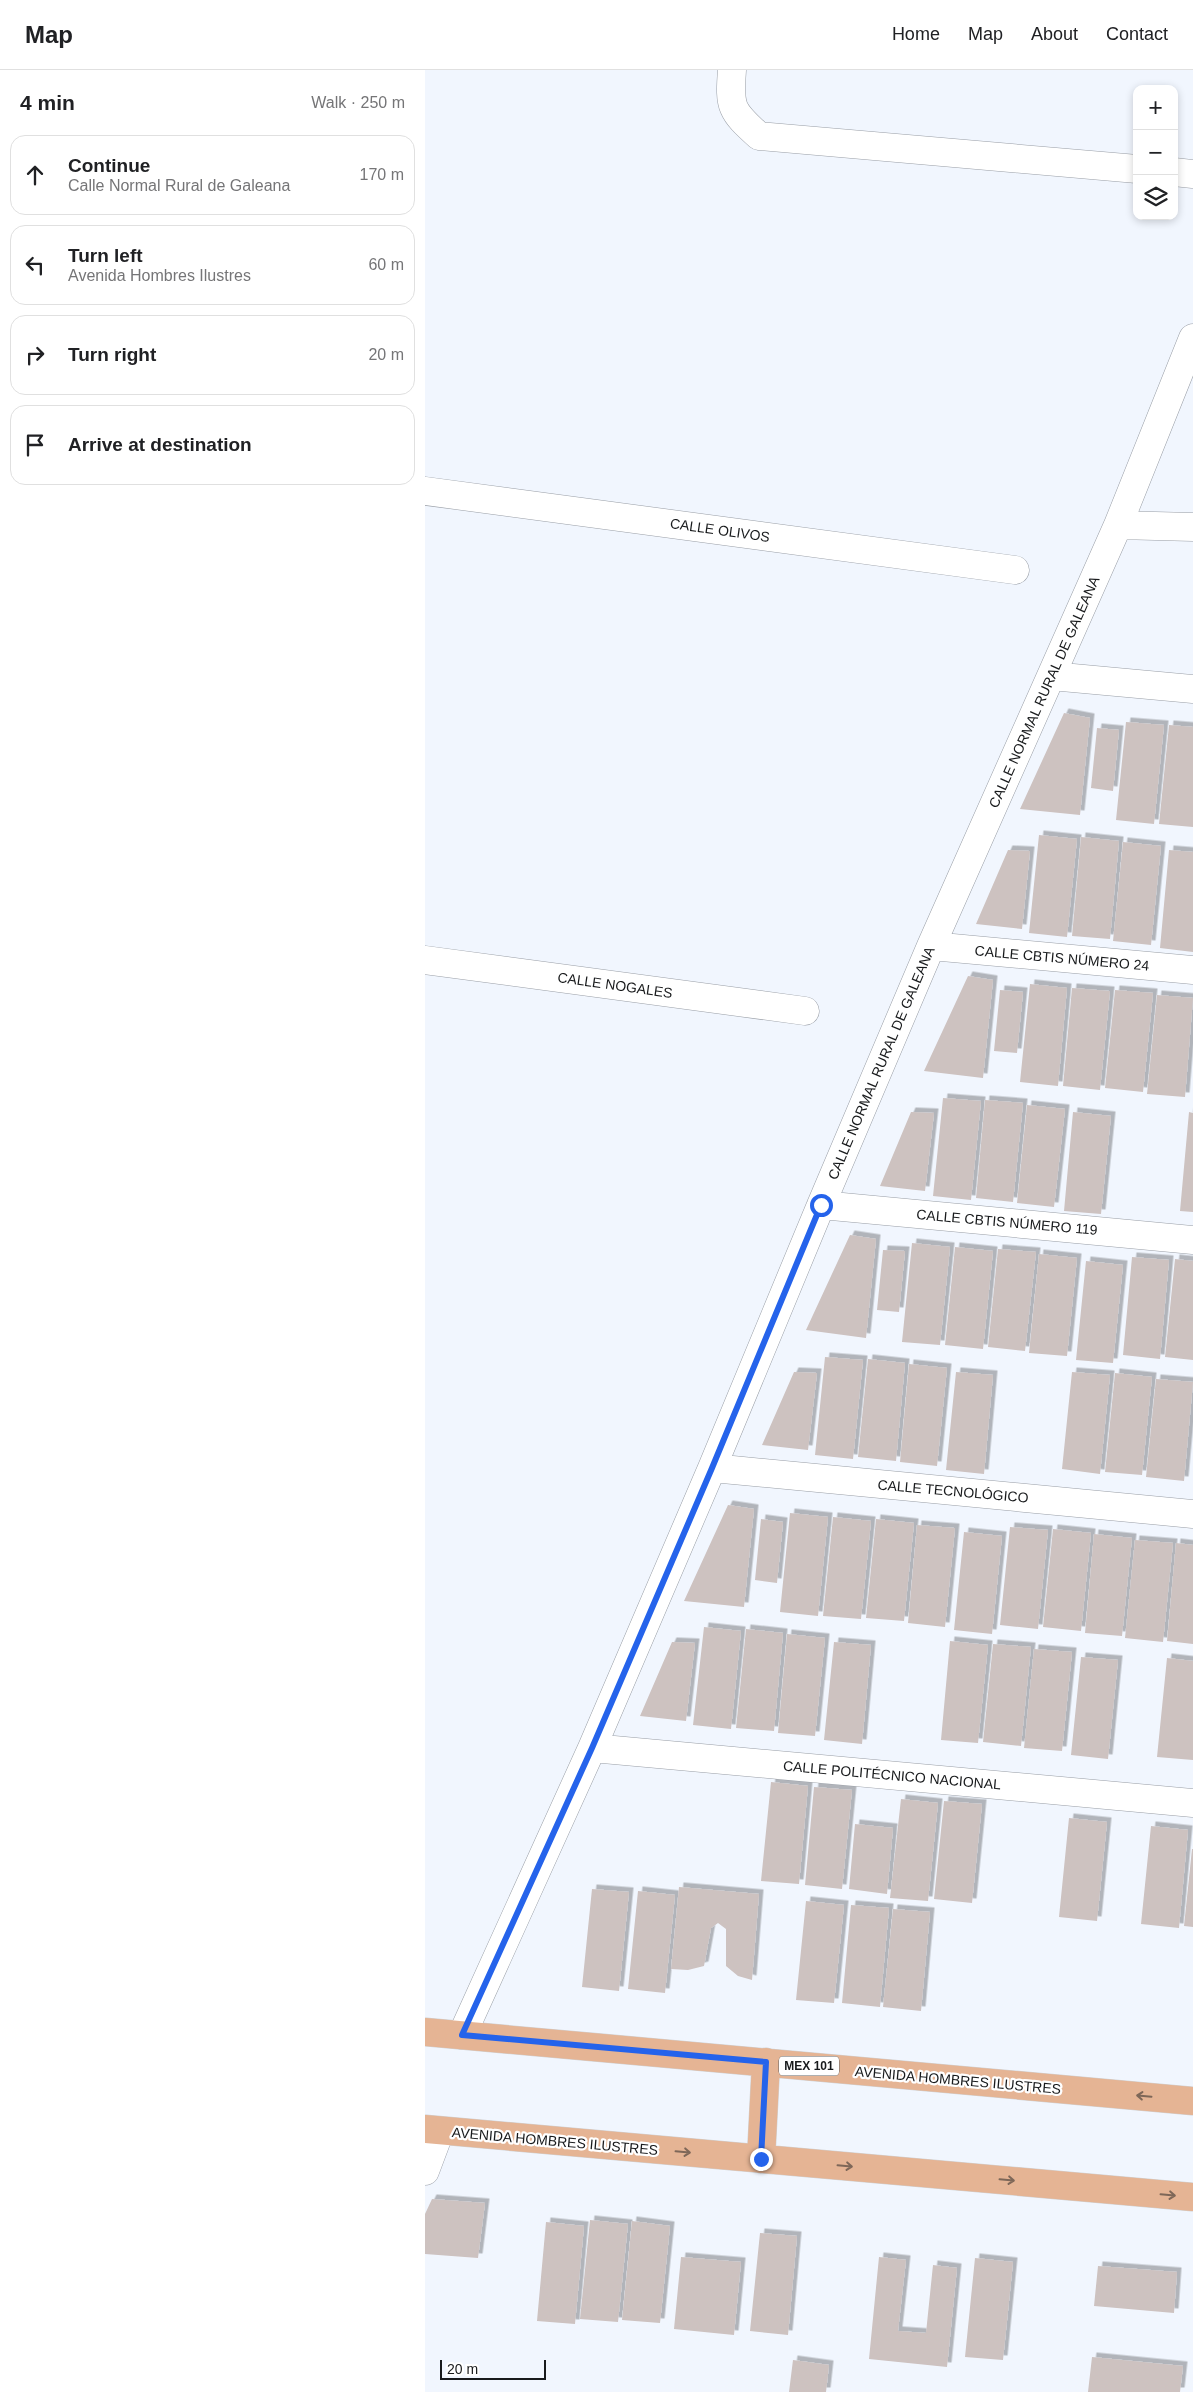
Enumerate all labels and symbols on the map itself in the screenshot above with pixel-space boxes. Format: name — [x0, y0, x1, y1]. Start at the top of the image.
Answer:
street label: CALLE OLIVOS — [669, 515, 771, 545]
street label: CALLE NORMAL RURAL DE GALEANA — [985, 573, 1103, 810]
street label: CALLE CBTIS NÚMERO 24 — [974, 942, 1150, 974]
street label: CALLE NORMAL RURAL DE GALEANA — [824, 943, 938, 1182]
street label: CALLE NOGALES — [556, 969, 674, 1001]
route start — [810, 1194, 833, 1217]
street label: CALLE CBTIS NÚMERO 119 — [916, 1206, 1098, 1238]
street label: CALLE TECNOLÓGICO — [877, 1476, 1029, 1506]
street label: CALLE POLITÉCNICO NACIONAL — [782, 1758, 1002, 1793]
road number: MEX 101 — [779, 2056, 839, 2075]
street label: AVENIDA HOMBRES ILUSTRES — [854, 2063, 1062, 2097]
one-way arrow — [1137, 2092, 1153, 2101]
street label: AVENIDA HOMBRES ILUSTRES — [451, 2124, 659, 2158]
one-way arrow — [674, 2147, 690, 2156]
route end — [750, 2148, 773, 2171]
one-way arrow — [836, 2161, 852, 2171]
one-way arrow — [998, 2176, 1014, 2185]
one-way arrow — [1160, 2190, 1176, 2199]
scale bar — [440, 2357, 546, 2380]

